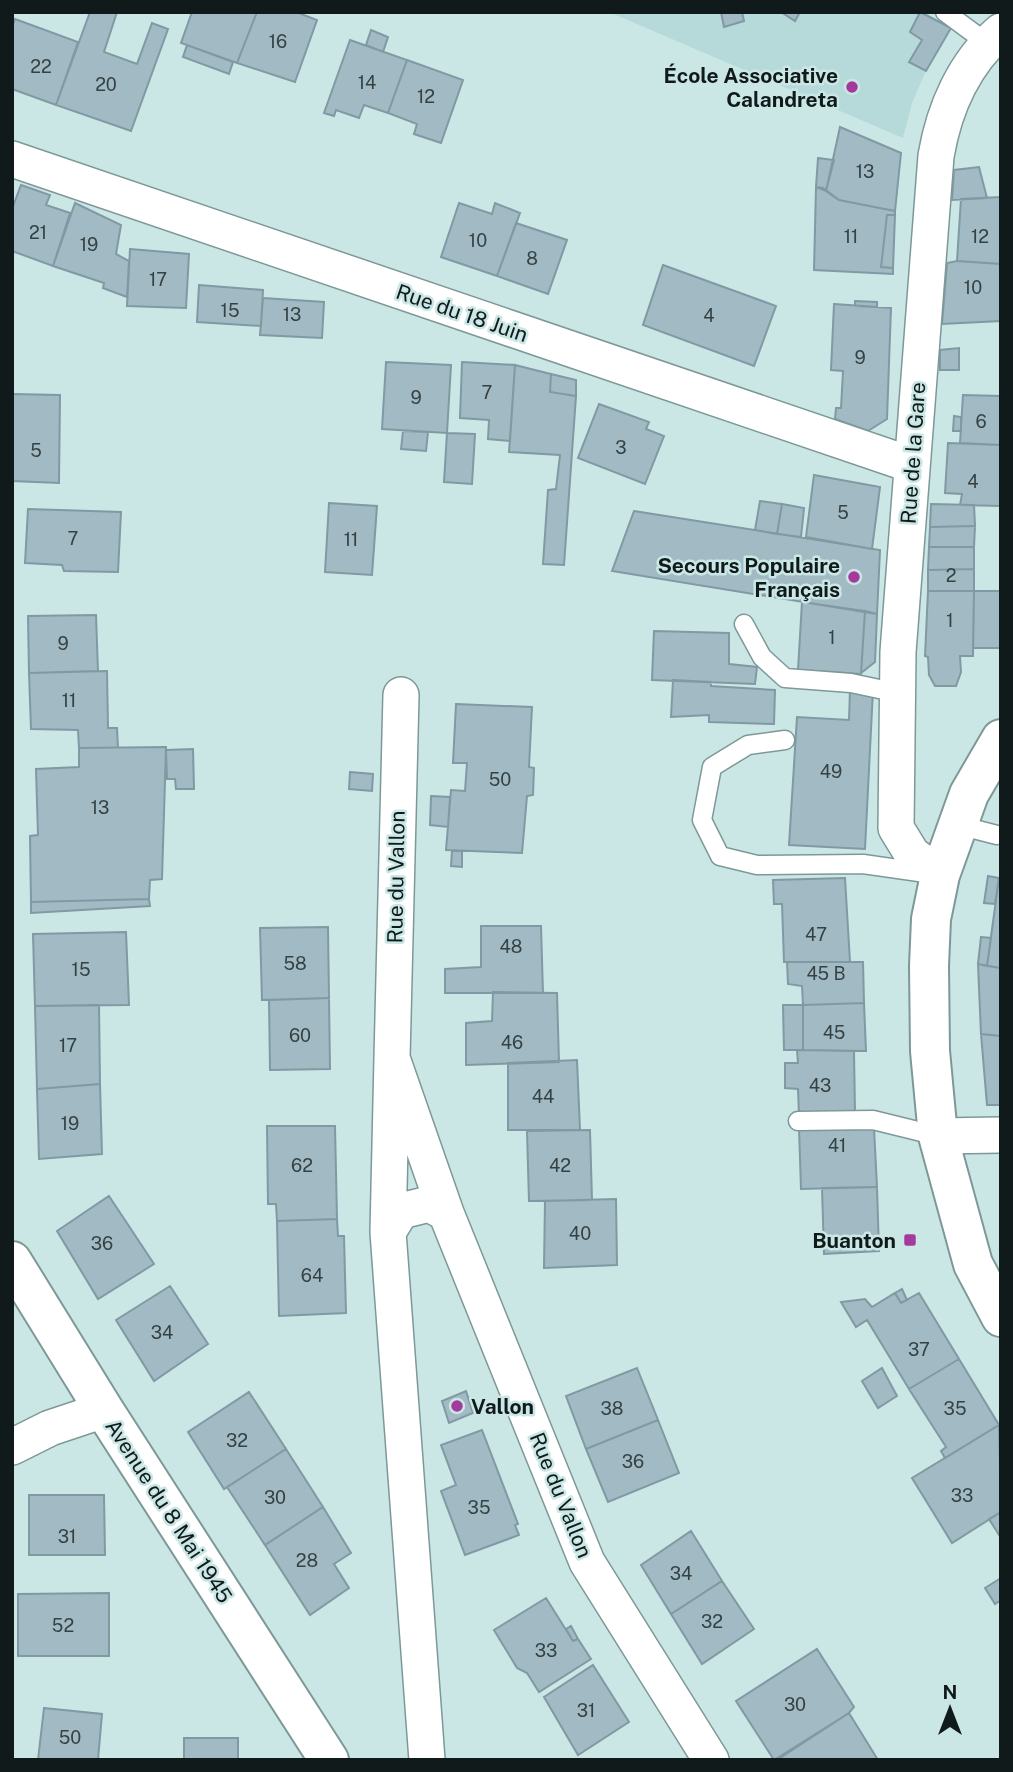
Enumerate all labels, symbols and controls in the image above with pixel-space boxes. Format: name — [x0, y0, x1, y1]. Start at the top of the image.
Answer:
house number: 16 — [269, 31, 287, 52]
house number: 22 — [30, 56, 52, 77]
place label: École Associative Calandreta — [663, 63, 838, 112]
house number: 14 — [358, 72, 376, 93]
house number: 20 — [95, 74, 117, 95]
marker: École Associative Calandreta — [844, 79, 860, 95]
house number: 12 — [417, 86, 435, 107]
house number: 13 — [856, 161, 874, 182]
house number: 21 — [29, 222, 47, 243]
house number: 11 — [844, 226, 858, 247]
house number: 12 — [971, 226, 989, 247]
house number: 10 — [469, 230, 487, 251]
house number: 19 — [80, 234, 98, 255]
house number: 8 — [526, 248, 538, 269]
house number: 17 — [149, 269, 167, 290]
house number: 10 — [964, 277, 982, 298]
street label: Rue du 18 Juin — [393, 279, 531, 347]
house number: 15 — [221, 300, 239, 321]
house number: 13 — [283, 304, 301, 325]
house number: 4 — [703, 305, 715, 326]
house number: 9 — [854, 347, 866, 368]
street label: Rue de la Gare — [896, 381, 930, 525]
house number: 7 — [482, 382, 492, 403]
house number: 9 — [410, 387, 422, 408]
house number: 6 — [975, 411, 987, 432]
house number: 3 — [615, 437, 627, 458]
house number: 5 — [30, 440, 42, 461]
house number: 4 — [967, 471, 979, 492]
house number: 5 — [837, 502, 849, 523]
house number: 7 — [68, 528, 78, 549]
house number: 11 — [344, 529, 358, 550]
place label: Secours Populaire Français — [657, 553, 840, 602]
house number: 2 — [946, 565, 956, 586]
marker: Secours Populaire Français — [846, 569, 862, 585]
house number: 1 — [946, 610, 954, 631]
house number: 1 — [828, 627, 836, 648]
house number: 9 — [57, 633, 69, 654]
house number: 11 — [62, 690, 76, 711]
house number: 49 — [820, 761, 842, 782]
house number: 50 — [489, 769, 511, 790]
house number: 13 — [91, 797, 109, 818]
street label: Rue du Vallon — [382, 810, 410, 944]
house number: 47 — [805, 924, 827, 945]
house number: 48 — [500, 936, 522, 957]
house number: 58 — [283, 953, 307, 974]
house number: 15 — [72, 959, 90, 980]
house number: 45 B — [806, 963, 846, 984]
house number: 45 — [823, 1022, 845, 1043]
house number: 60 — [289, 1025, 311, 1046]
house number: 46 — [501, 1032, 523, 1053]
house number: 17 — [59, 1035, 77, 1056]
house number: 43 — [809, 1075, 831, 1096]
house number: 44 — [532, 1086, 554, 1107]
house number: 19 — [61, 1113, 79, 1134]
house number: 41 — [828, 1135, 846, 1156]
house number: 62 — [291, 1155, 313, 1176]
house number: 42 — [549, 1155, 571, 1176]
house number: 40 — [569, 1223, 591, 1244]
place label: Buanton — [812, 1228, 896, 1253]
marker: Buanton — [902, 1232, 918, 1248]
house number: 36 — [91, 1233, 113, 1254]
house number: 64 — [301, 1265, 323, 1286]
house number: 34 — [151, 1322, 173, 1343]
house number: 37 — [908, 1339, 930, 1360]
place label: Vallon — [471, 1394, 534, 1419]
marker: Vallon — [449, 1398, 465, 1414]
house number: 38 — [601, 1398, 623, 1419]
house number: 35 — [944, 1398, 966, 1419]
street label: Avenue du 8 Mai 1945 — [100, 1415, 238, 1607]
street label: Rue du Vallon — [525, 1429, 597, 1561]
house number: 32 — [226, 1430, 248, 1451]
house number: 36 — [622, 1451, 644, 1472]
house number: 33 — [951, 1485, 973, 1506]
house number: 30 — [264, 1487, 286, 1508]
house number: 35 — [468, 1497, 490, 1518]
house number: 31 — [58, 1526, 76, 1547]
house number: 28 — [296, 1550, 318, 1571]
house number: 34 — [670, 1563, 692, 1584]
house number: 32 — [701, 1611, 723, 1632]
house number: 52 — [52, 1615, 74, 1636]
house number: 33 — [535, 1640, 557, 1661]
north arrow — [915, 1674, 985, 1744]
text: N — [943, 1681, 957, 1703]
house number: 30 — [784, 1694, 806, 1715]
house number: 31 — [577, 1700, 595, 1721]
house number: 50 — [59, 1727, 81, 1748]

